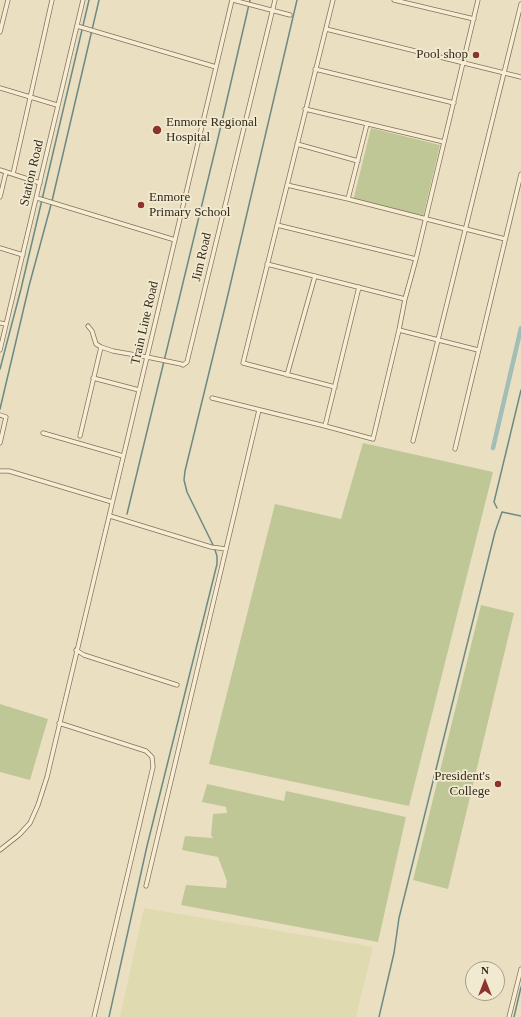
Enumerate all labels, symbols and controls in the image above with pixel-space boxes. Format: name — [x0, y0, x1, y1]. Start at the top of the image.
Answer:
place label: Pool shop — [416, 47, 468, 63]
marker: Pool shop — [471, 50, 481, 60]
place label: Enmore Regional Hospital — [166, 115, 257, 146]
marker: Enmore Regional Hospital — [151, 124, 163, 136]
street label: Station Road — [17, 138, 47, 208]
place label: Enmore Primary School — [149, 190, 230, 221]
marker: Enmore Primary School — [136, 200, 146, 210]
street label: Jim Road — [189, 231, 215, 283]
street label: Train Line Road — [128, 280, 162, 366]
place label: President's College — [434, 769, 490, 800]
marker: President's College — [493, 779, 503, 789]
north arrow — [465, 961, 505, 1001]
text: N — [481, 964, 489, 976]

